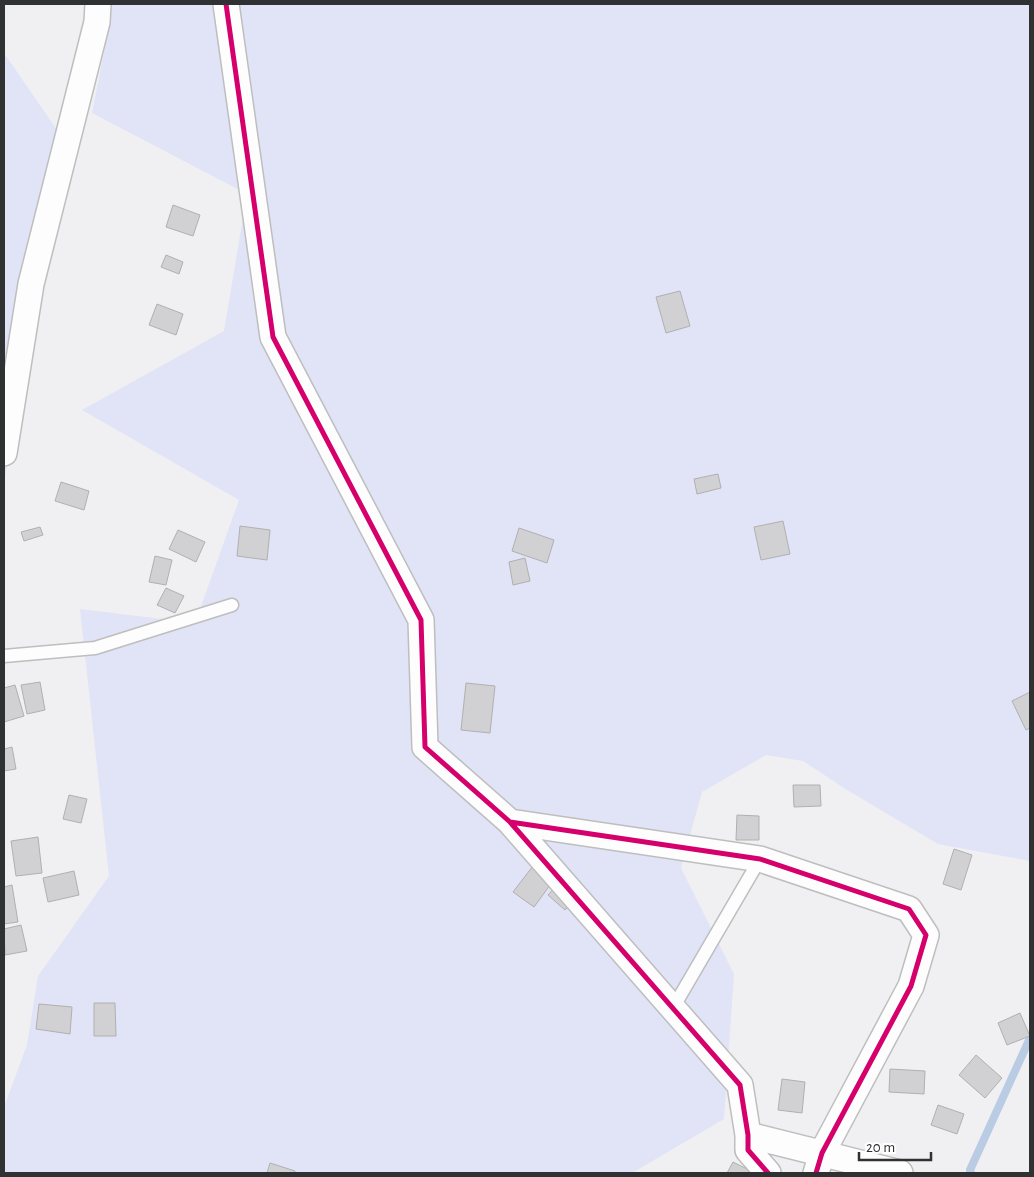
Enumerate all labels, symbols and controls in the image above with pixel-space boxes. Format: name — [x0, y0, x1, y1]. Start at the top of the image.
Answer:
scale bar — [859, 1130, 932, 1162]
text: 20 m — [866, 1140, 895, 1155]

